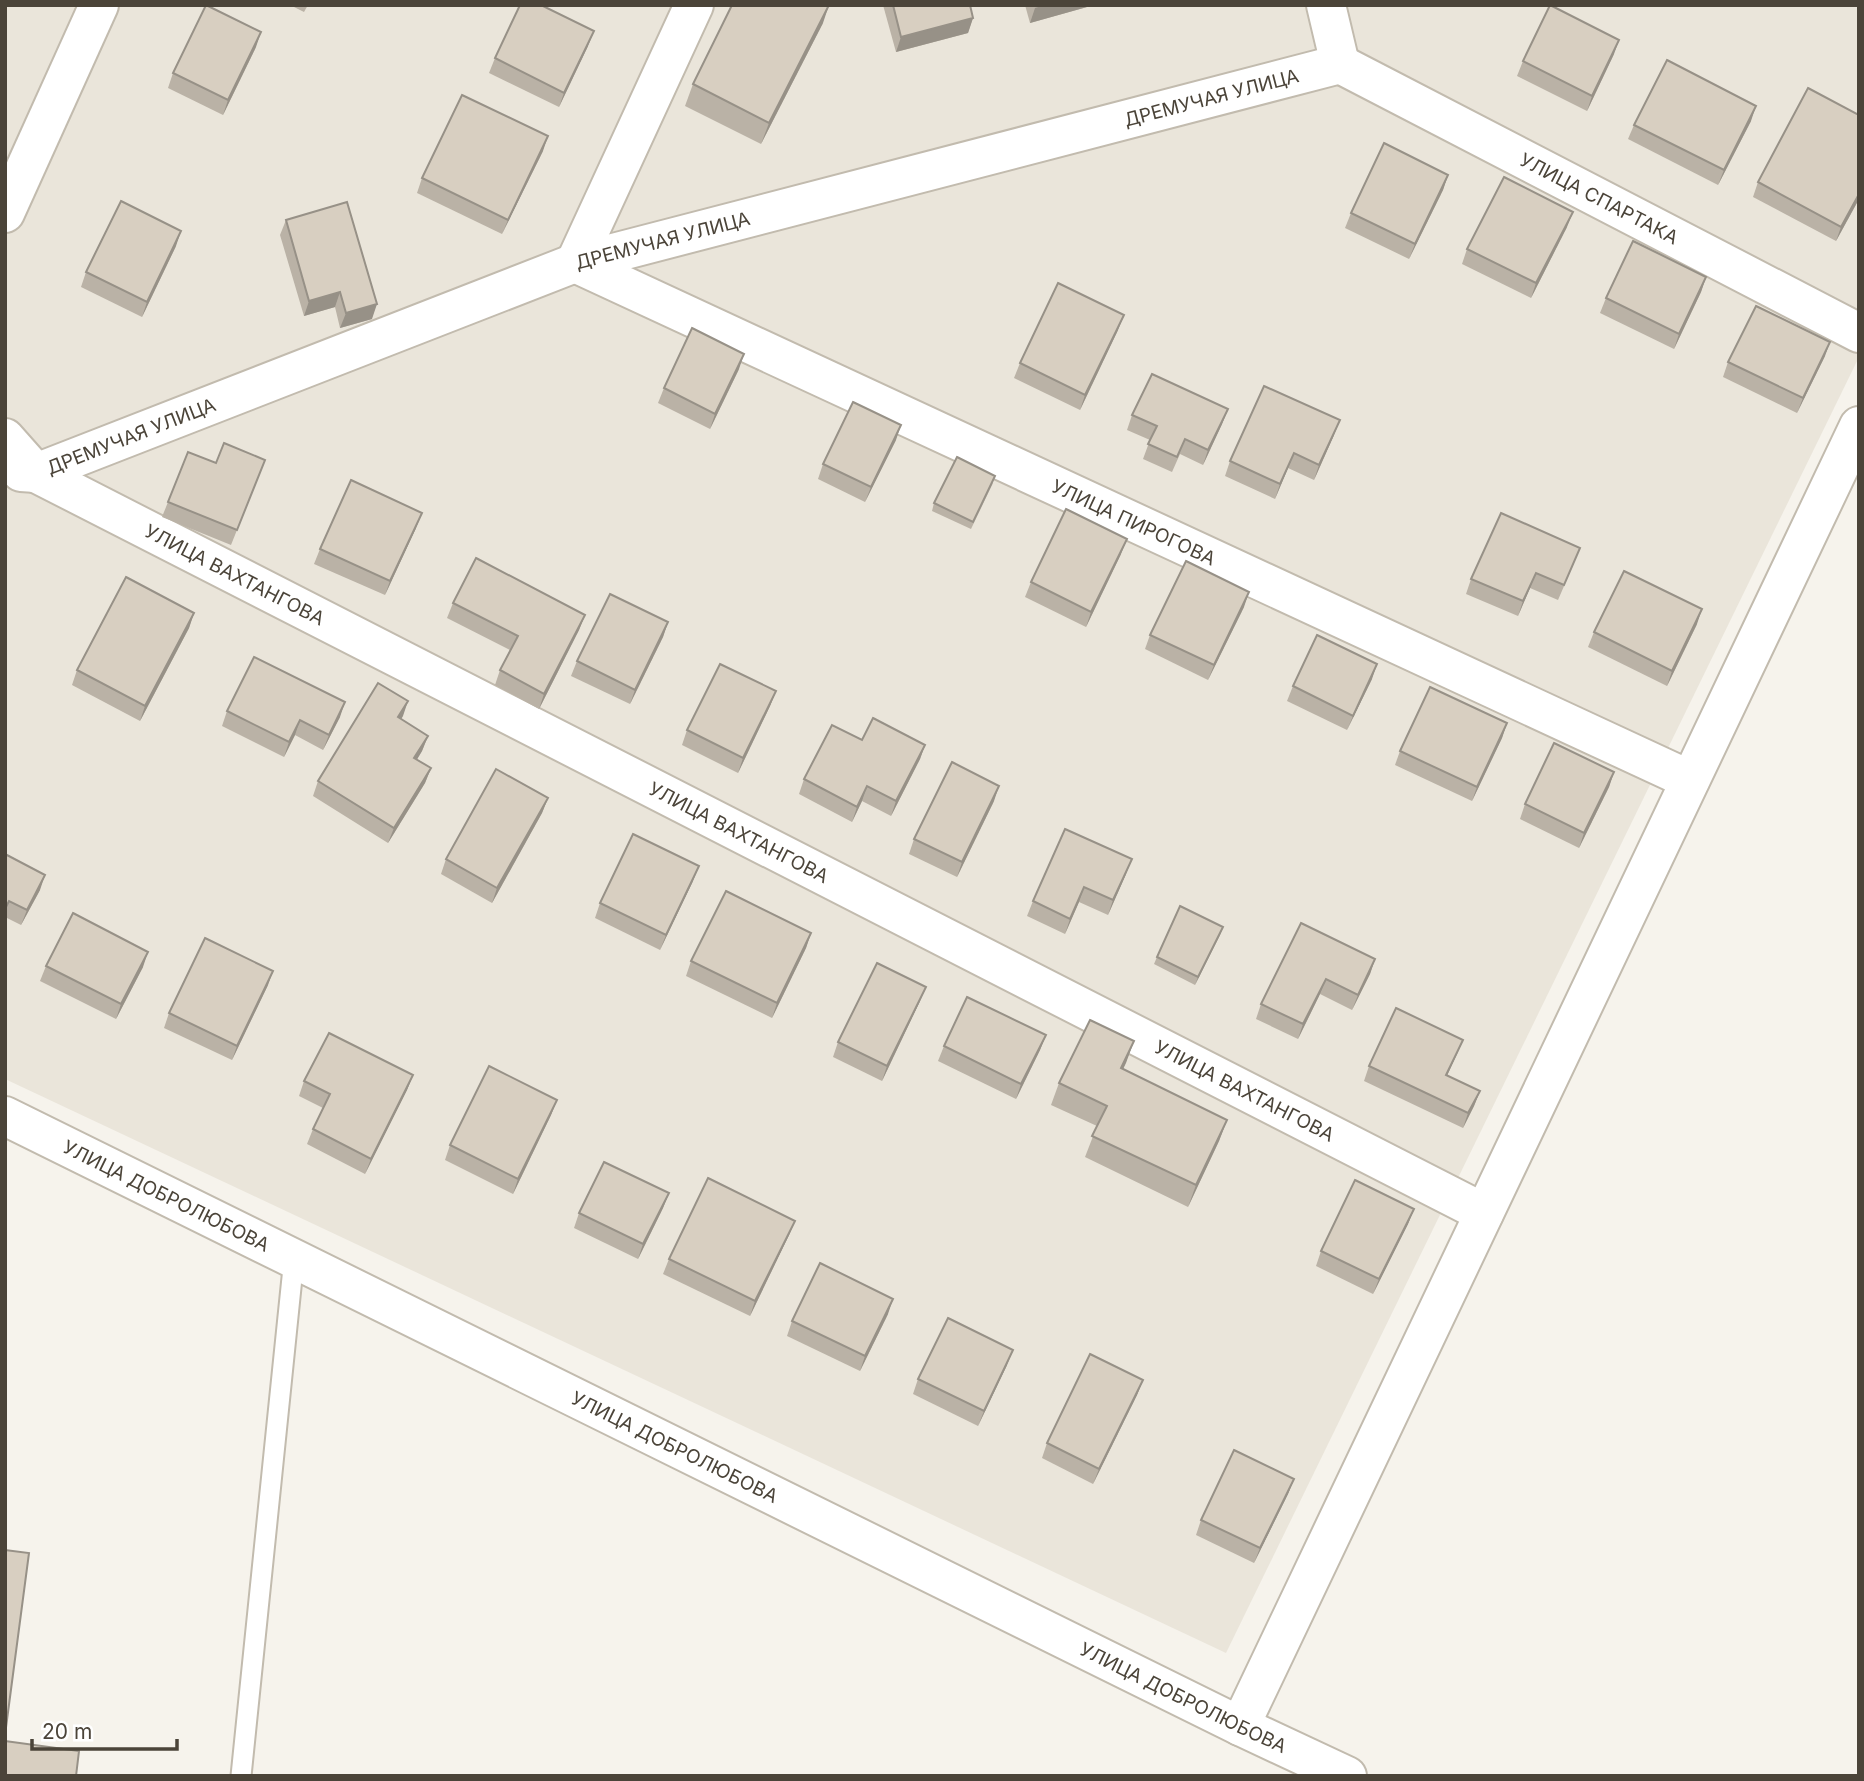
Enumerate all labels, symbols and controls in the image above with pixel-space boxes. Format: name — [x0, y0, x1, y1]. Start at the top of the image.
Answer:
street label: ДРЕМУЧАЯ УЛИЦА — [1122, 64, 1301, 132]
street label: УЛИЦА СПАРТАКА — [1516, 148, 1682, 249]
street label: ДРЕМУЧАЯ УЛИЦА — [573, 207, 753, 274]
street label: ДРЕМУЧАЯ УЛИЦА — [43, 393, 219, 480]
street label: УЛИЦА ПИРОГОВА — [1048, 475, 1219, 570]
street label: УЛИЦА ВАХТАНГОВА — [141, 520, 328, 631]
street label: УЛИЦА ВАХТАНГОВА — [645, 777, 832, 888]
street label: УЛИЦА ВАХТАНГОВА — [1151, 1036, 1338, 1147]
street label: УЛИЦА ДОБРОЛЮБОВА — [59, 1135, 273, 1257]
street label: УЛИЦА ДОБРОЛЮБОВА — [567, 1387, 782, 1508]
street label: УЛИЦА ДОБРОЛЮБОВА — [1076, 1638, 1290, 1758]
scale bar — [32, 1708, 177, 1752]
text: 20 m — [42, 1719, 92, 1744]

